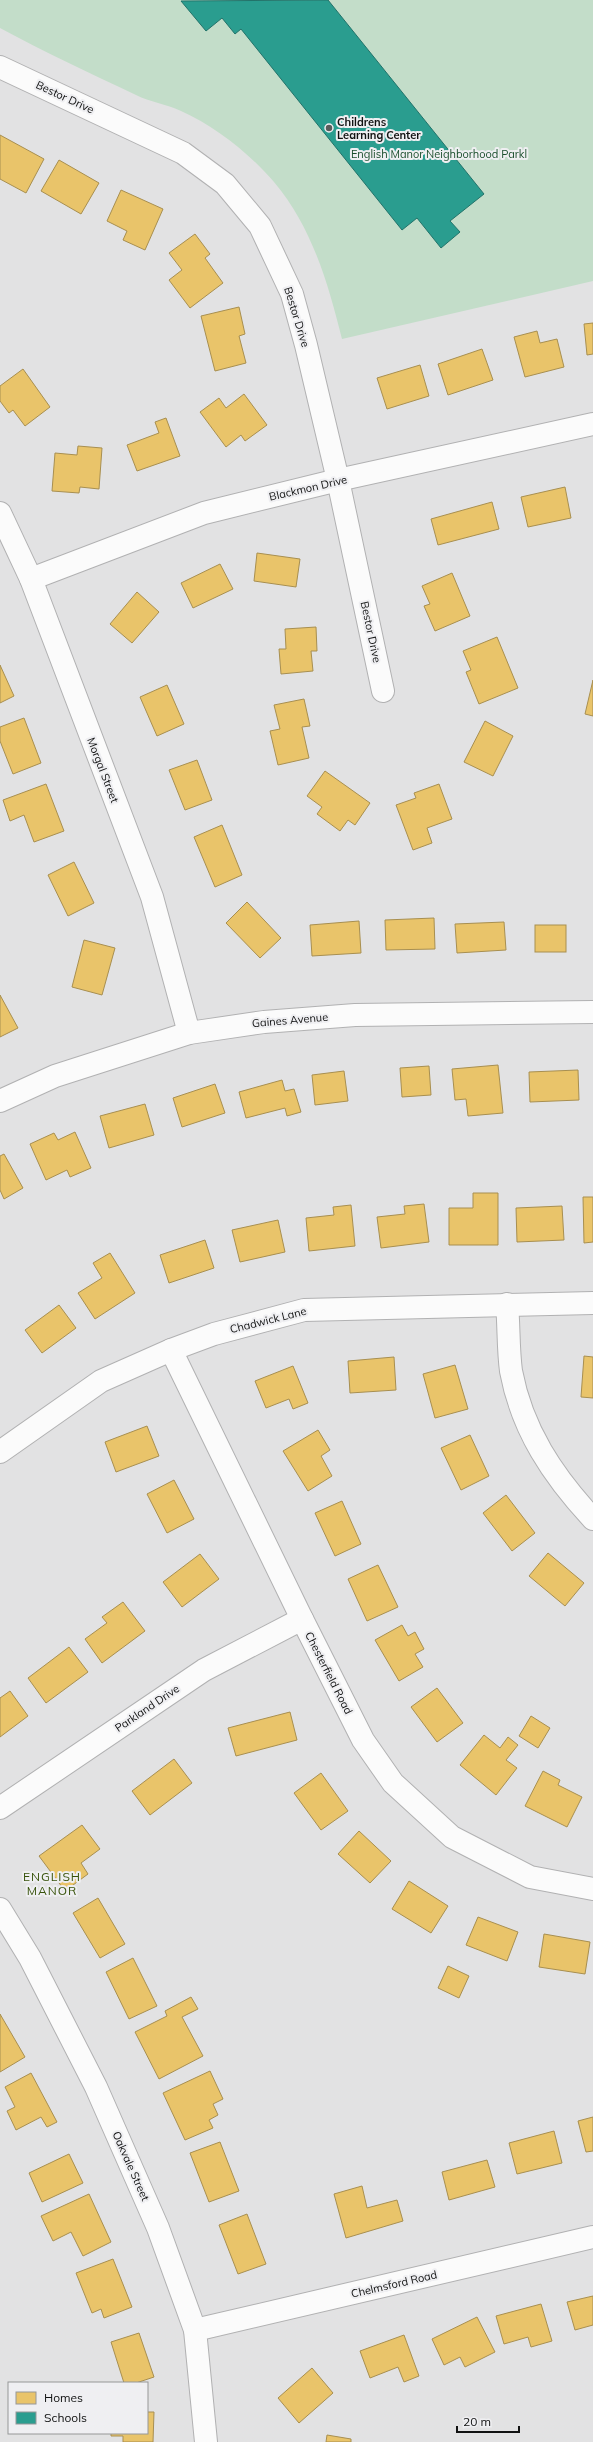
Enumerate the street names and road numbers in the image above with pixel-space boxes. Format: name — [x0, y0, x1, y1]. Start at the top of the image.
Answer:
street label: Bestor Drive — [34, 77, 96, 117]
street label: Bestor Drive — [281, 285, 313, 349]
street label: Blackmon Drive — [268, 472, 348, 504]
street label: Bestor Drive — [358, 600, 384, 664]
street label: Morgal Street — [84, 735, 122, 805]
street label: Gaines Avenue — [251, 1010, 329, 1030]
street label: Chadwick Lane — [228, 1304, 308, 1336]
street label: Chesterfield Road — [302, 1629, 356, 1717]
street label: Parkland Drive — [112, 1681, 182, 1735]
street label: Oakvale Street — [109, 2129, 153, 2203]
street label: Chelmsford Road — [350, 2267, 438, 2301]

